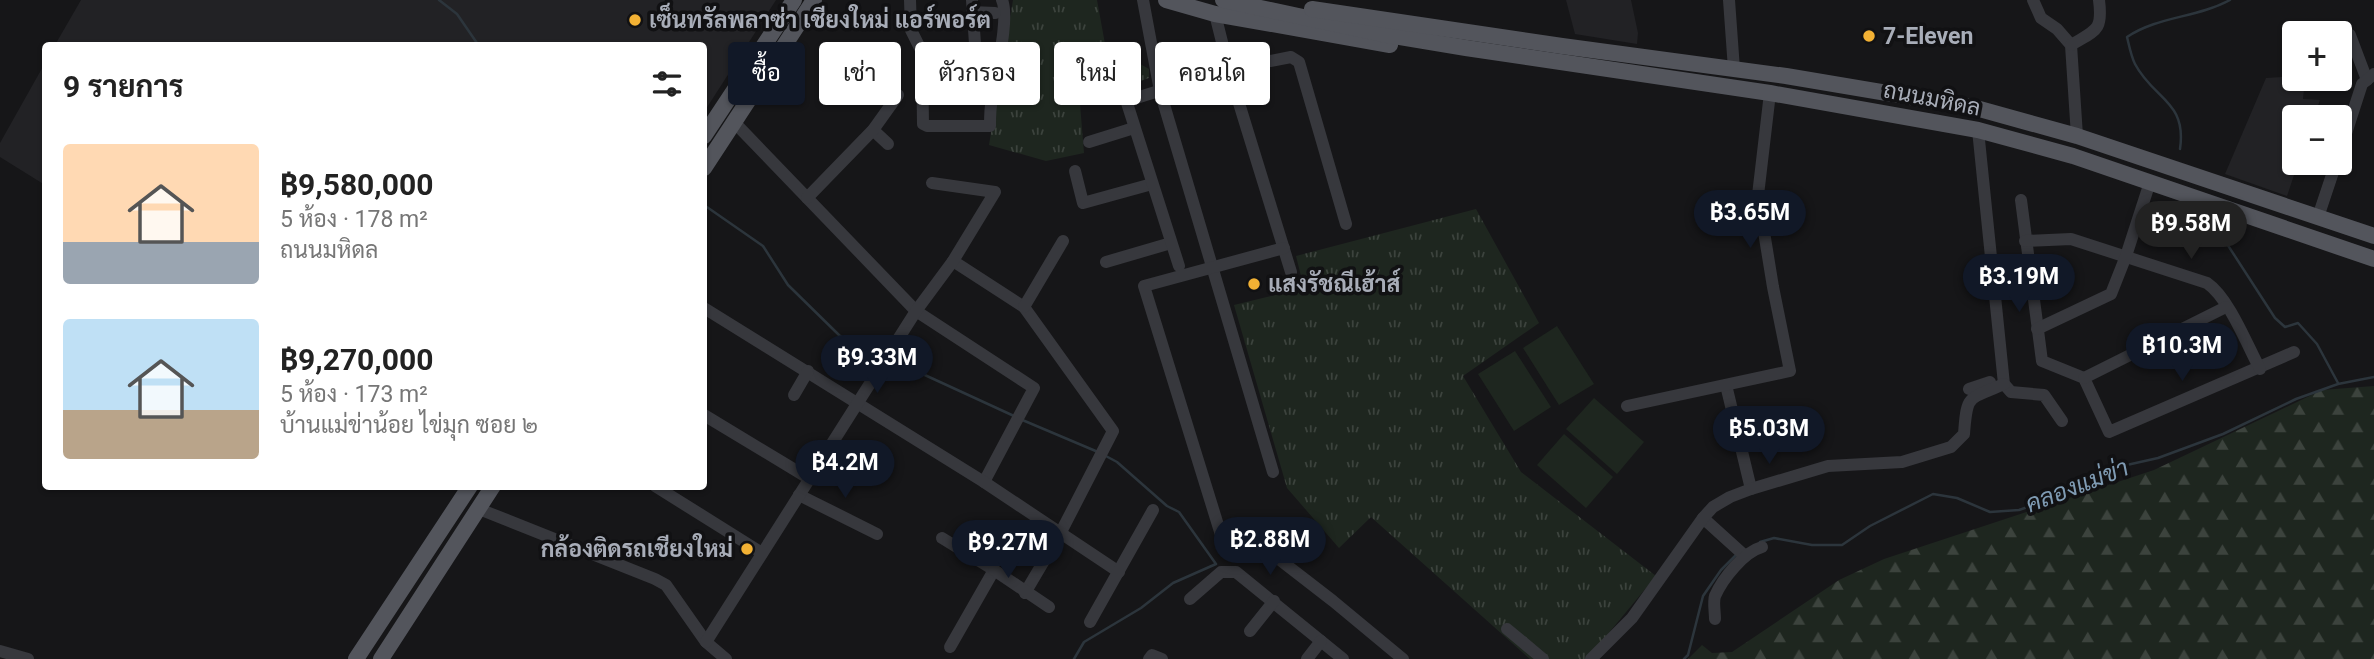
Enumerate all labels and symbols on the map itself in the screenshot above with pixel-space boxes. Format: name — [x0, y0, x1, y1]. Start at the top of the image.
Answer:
place label: เซ็นทรัลพลาซ่า เชียงใหม่ แอร์พอร์ต — [649, 2, 991, 34]
marker: เซ็นทรัลพลาซ่า เชียงใหม่ แอร์พอร์ต — [627, 12, 643, 28]
place label: 7-Eleven — [1883, 23, 1973, 50]
marker: 7-Eleven — [1861, 28, 1877, 44]
street label: ถนนมหิดล — [1881, 75, 1983, 122]
pin: ฿3.65M — [1693, 190, 1807, 250]
pin: ฿9.58M — [2134, 202, 2248, 261]
pin: ฿3.19M — [1962, 254, 2076, 314]
place label: แสงรัชณีเฮ้าส์ — [1268, 268, 1401, 298]
marker: แสงรัชณีเฮ้าส์ — [1246, 276, 1262, 292]
pin: ฿10.3M — [2125, 324, 2239, 383]
pin: ฿9.33M — [820, 336, 934, 395]
pin: ฿5.03M — [1712, 406, 1826, 466]
pin: ฿4.2M — [796, 440, 894, 500]
water label: คลองแม่ข่า — [2022, 454, 2132, 518]
pin: ฿2.88M — [1213, 518, 1327, 577]
pin: ฿9.27M — [951, 520, 1065, 580]
place label: กล้องติดรถเชียงใหม่ — [541, 533, 733, 563]
marker: กล้องติดรถเชียงใหม่ — [739, 541, 755, 557]

